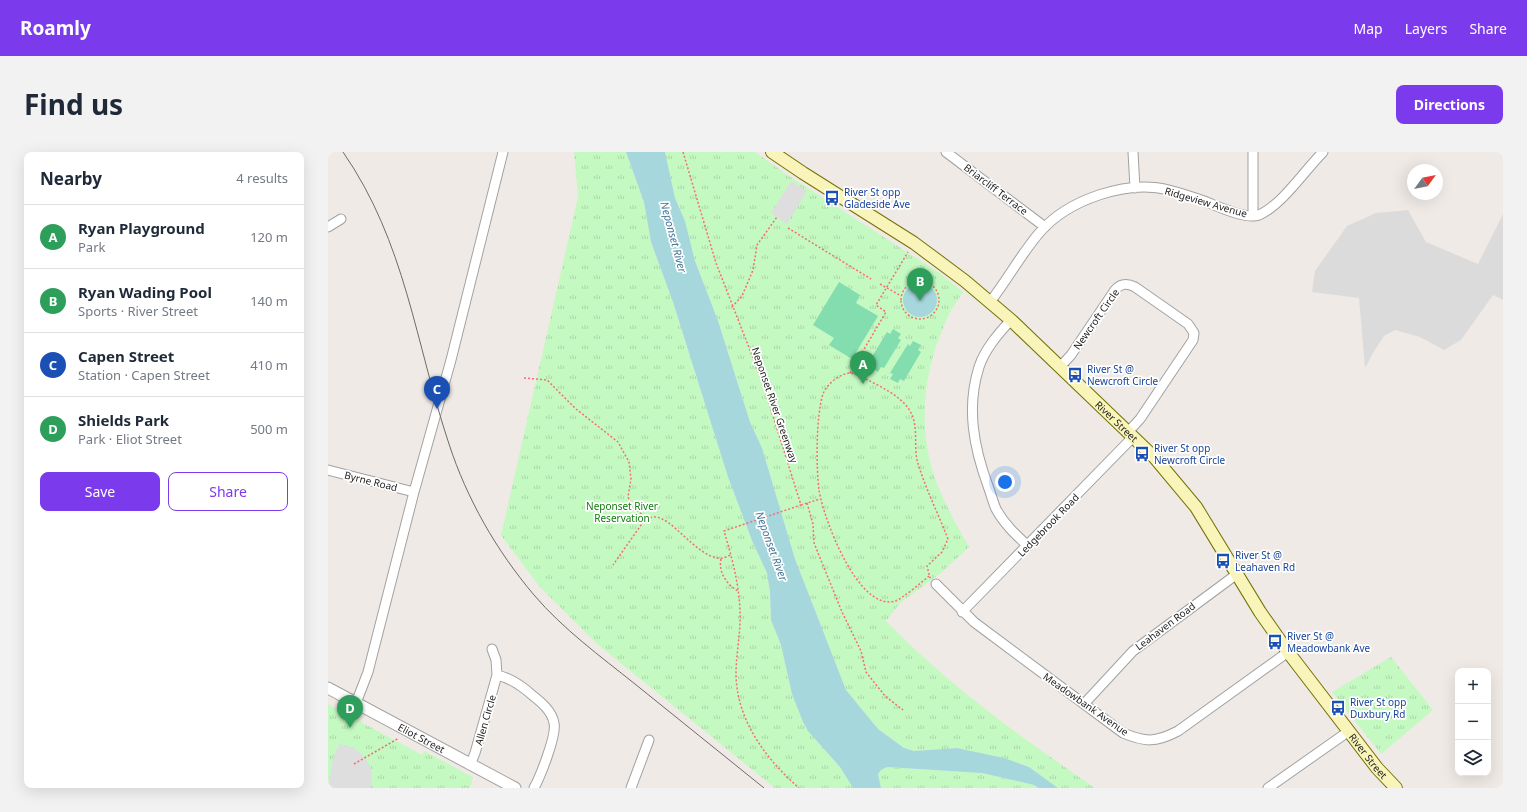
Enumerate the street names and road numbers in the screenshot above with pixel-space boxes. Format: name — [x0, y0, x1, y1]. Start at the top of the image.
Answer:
street label: Briarcliff Terrace — [961, 160, 1031, 218]
street label: Ridgeview Avenue — [1163, 184, 1249, 221]
street label: Newcroft Circle — [1070, 286, 1122, 352]
street label: Neponset River Greenway — [749, 345, 802, 466]
street label: River Street — [1092, 397, 1141, 445]
street label: Byrne Road — [343, 468, 399, 494]
street label: Ledgebrook Road — [1014, 490, 1082, 560]
street label: Leahaven Road — [1132, 599, 1198, 653]
street label: Meadowbank Avenue — [1041, 669, 1132, 739]
street label: Allen Circle — [471, 693, 499, 747]
street label: Eliot Street — [396, 720, 448, 756]
street label: River Street — [1346, 730, 1391, 782]

